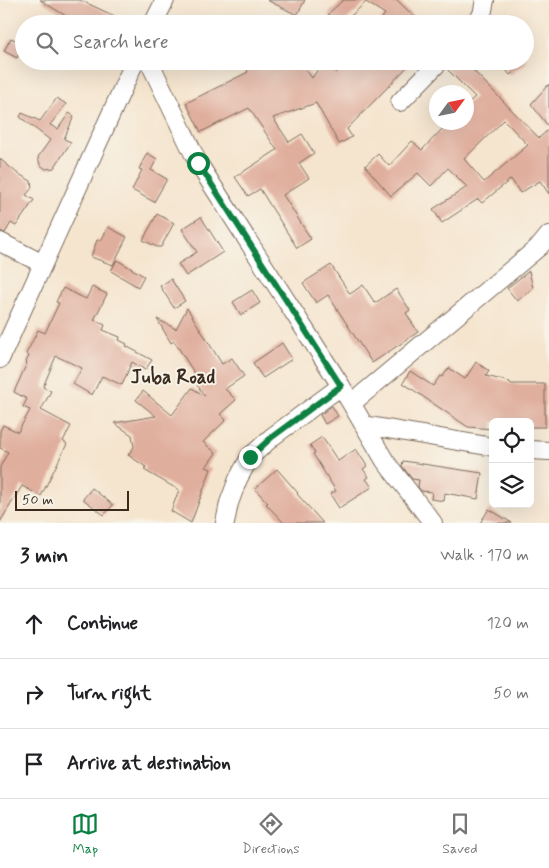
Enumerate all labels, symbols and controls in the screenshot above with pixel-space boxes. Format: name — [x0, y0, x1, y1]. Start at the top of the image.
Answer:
search box — [15, 15, 534, 70]
icon: search — [33, 29, 61, 57]
text: Search here — [73, 30, 169, 55]
north arrow — [429, 85, 474, 130]
route start — [187, 152, 210, 175]
district label: Juba Road — [131, 365, 216, 390]
map controls — [489, 418, 534, 508]
button: locate — [489, 418, 534, 463]
route end — [239, 446, 262, 469]
button: layers — [489, 463, 534, 508]
scale bar — [15, 488, 129, 511]
text: 50 m — [22, 491, 53, 509]
text: 3 min — [20, 542, 68, 570]
text: Walk · 170 m — [440, 545, 529, 566]
icon: ahead — [20, 610, 48, 638]
text: Continue — [67, 611, 138, 636]
text: 120 m — [487, 613, 529, 634]
icon: right — [20, 680, 48, 708]
text: Turn right — [67, 681, 151, 706]
text: 50 m — [493, 683, 529, 704]
icon: arrive — [20, 750, 48, 778]
text: Arrive at destination — [67, 751, 231, 776]
tab: Map — [71, 810, 99, 858]
tab: Directions — [242, 810, 300, 858]
tab: Saved — [442, 810, 478, 858]

